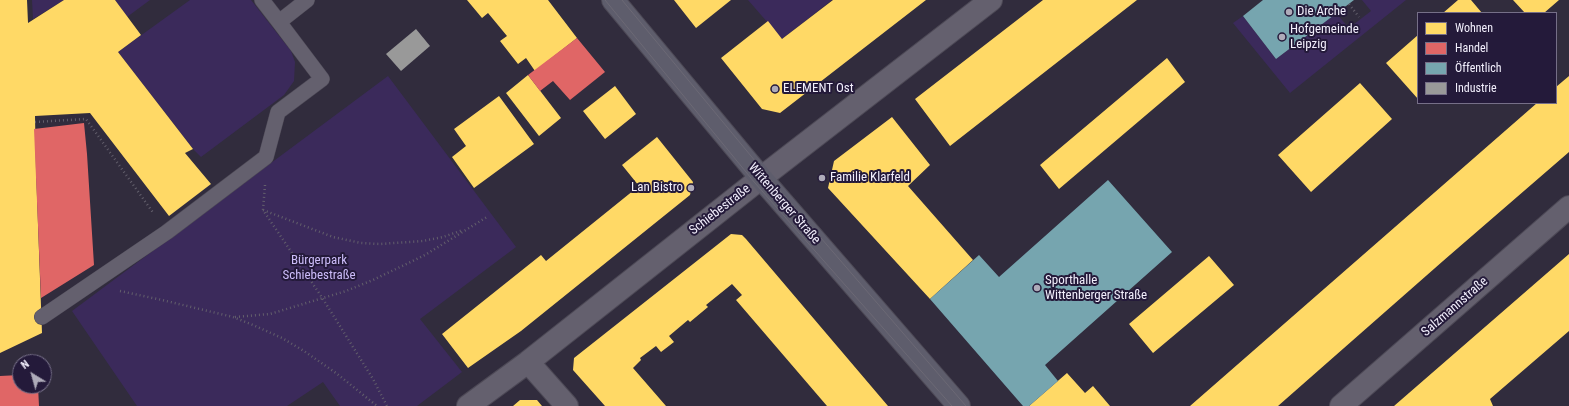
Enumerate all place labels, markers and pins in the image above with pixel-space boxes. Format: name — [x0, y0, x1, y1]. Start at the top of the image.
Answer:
place label: Die Arche — [1297, 4, 1346, 20]
marker: Die Arche — [1284, 7, 1294, 17]
place label: Hofgemeinde Leipzig — [1290, 22, 1359, 53]
marker: Hofgemeinde Leipzig — [1277, 32, 1287, 42]
place label: ELEMENT Ost — [783, 81, 854, 97]
marker: ELEMENT Ost — [770, 84, 780, 94]
place label: Familie Klarfeld — [830, 170, 910, 186]
marker: Familie Klarfeld — [817, 173, 827, 183]
place label: Lan Bistro — [631, 180, 683, 196]
marker: Lan Bistro — [686, 183, 696, 193]
place label: Sporthalle Wittenberger Straße — [1045, 273, 1147, 304]
marker: Sporthalle Wittenberger Straße — [1032, 283, 1042, 293]

